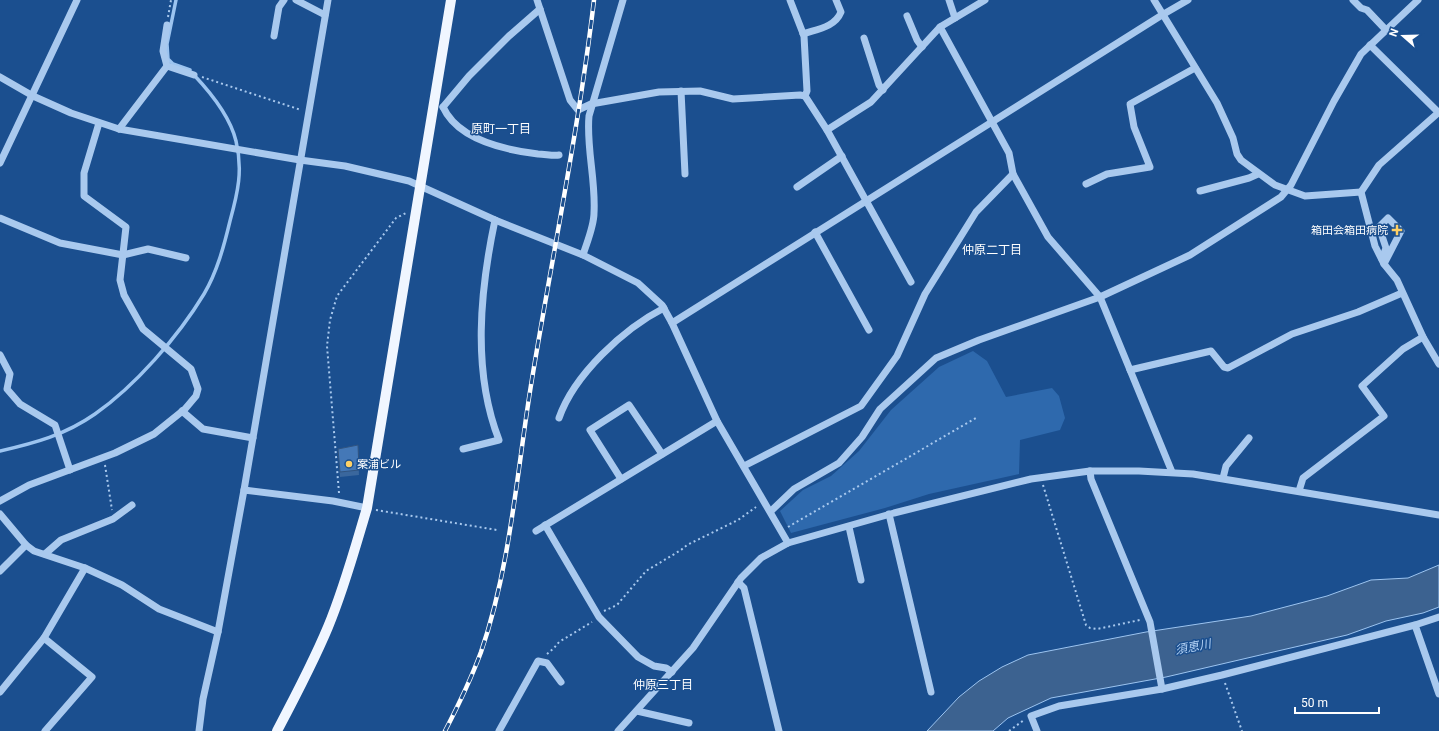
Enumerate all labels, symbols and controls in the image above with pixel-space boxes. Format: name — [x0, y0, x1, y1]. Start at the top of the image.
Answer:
north arrow — [1383, 16, 1423, 56]
text: N — [1387, 27, 1402, 39]
district label: 原町一丁目 — [471, 122, 531, 136]
place label: 箱田会箱田病院 — [1311, 224, 1388, 237]
marker: 箱田会箱田病院 — [1391, 224, 1403, 236]
district label: 仲原二丁目 — [962, 243, 1022, 257]
place label: 案浦ビル — [357, 458, 401, 471]
marker: 案浦ビル — [344, 459, 354, 469]
water label: 須恵川 — [1174, 636, 1214, 657]
district label: 仲原三丁目 — [633, 678, 693, 692]
scale bar — [1295, 689, 1379, 715]
text: 50 m — [1301, 696, 1328, 710]

